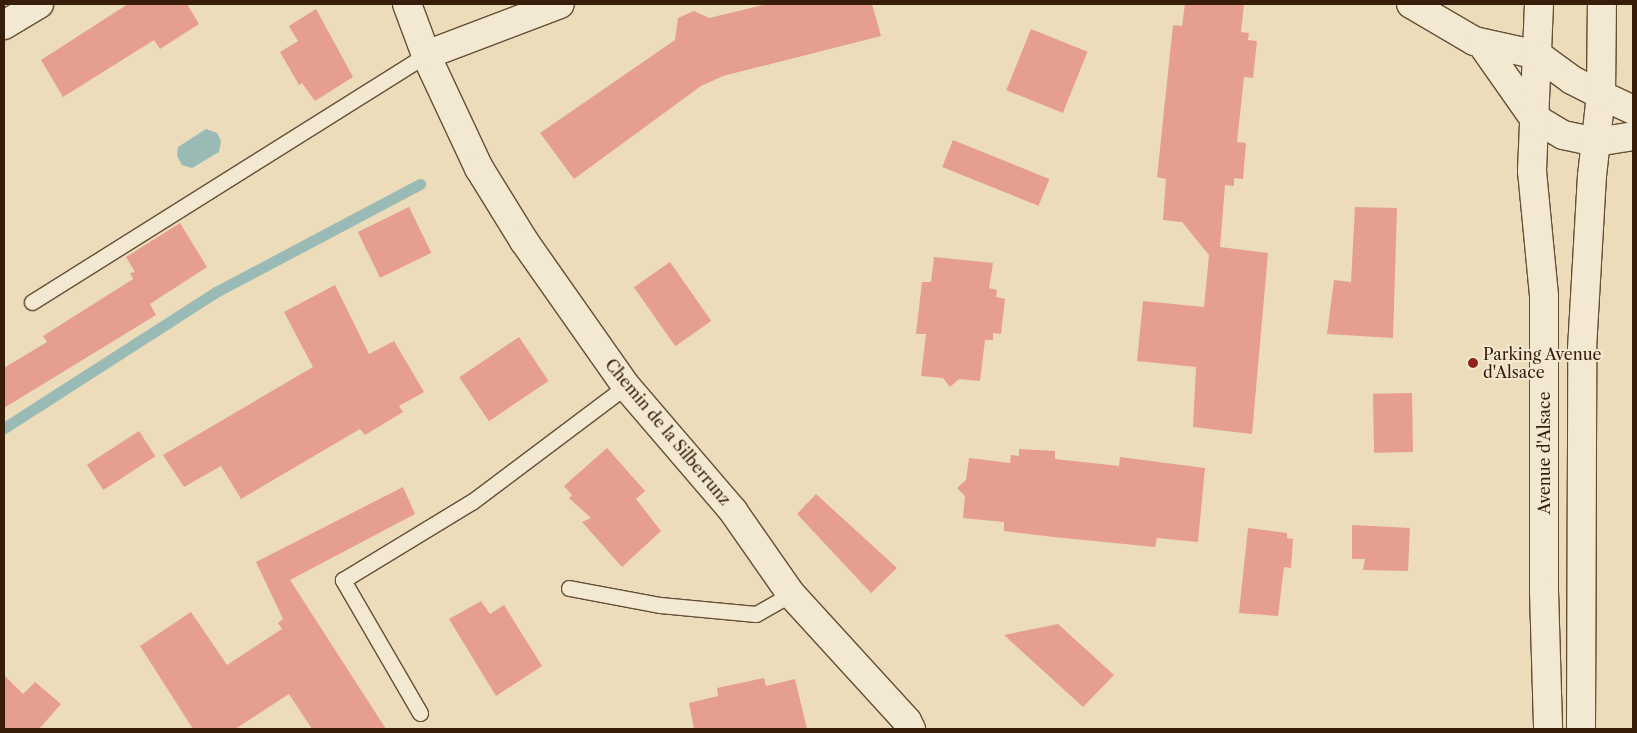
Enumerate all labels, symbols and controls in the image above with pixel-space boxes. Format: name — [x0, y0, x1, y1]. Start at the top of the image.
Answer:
place label: Parking Avenue d'Alsace — [1483, 344, 1602, 382]
street label: Chemin de la Silberrunz — [601, 355, 735, 509]
marker: Parking Avenue d'Alsace — [1467, 357, 1479, 369]
street label: Avenue d'Alsace — [1534, 392, 1554, 514]

